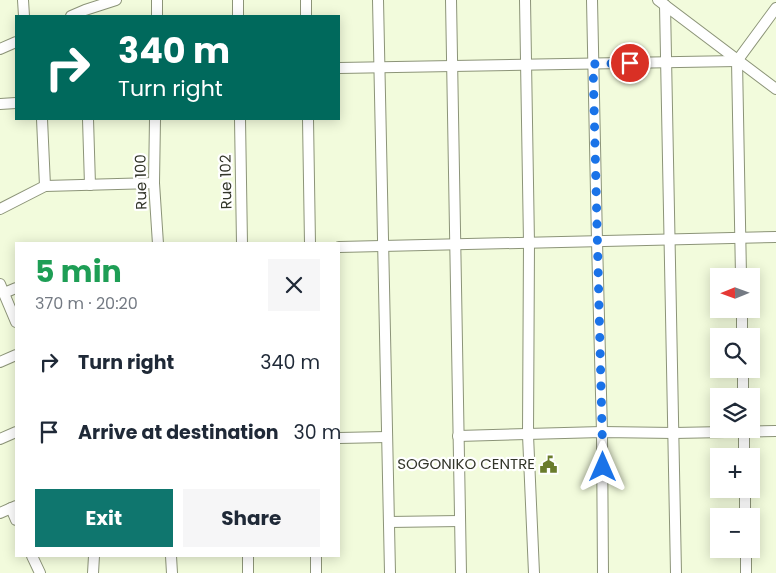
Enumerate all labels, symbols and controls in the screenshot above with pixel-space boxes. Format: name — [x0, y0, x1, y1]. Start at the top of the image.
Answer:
text: 340 m — [118, 26, 230, 75]
icon: right — [35, 35, 100, 100]
pin — [609, 42, 651, 84]
icon: arrive — [616, 49, 644, 77]
text: Turn right — [118, 73, 223, 104]
street label: Rue 100 — [130, 154, 151, 210]
street label: Rue 102 — [215, 154, 236, 210]
text: 5 min — [35, 250, 122, 293]
button: close — [268, 259, 320, 311]
north arrow — [710, 268, 760, 318]
map controls — [710, 268, 760, 558]
text: 370 m · 20:20 — [35, 292, 138, 315]
button: search — [710, 328, 760, 378]
icon: right — [35, 348, 63, 376]
text: Turn right — [78, 349, 174, 376]
text: 340 m — [260, 349, 320, 376]
button: layers — [710, 388, 760, 438]
icon: arrive — [35, 418, 63, 446]
text: Arrive at destination — [78, 419, 279, 446]
text: 30 m — [294, 419, 341, 446]
position arrow — [576, 440, 628, 492]
button: + — [710, 448, 760, 498]
place label: SOGONIKO CENTRE — [397, 453, 535, 474]
public building icon: SOGONIKO CENTRE — [539, 454, 559, 474]
button: Exit — [35, 489, 173, 547]
button: Share — [183, 489, 320, 547]
button: − — [710, 508, 760, 558]

